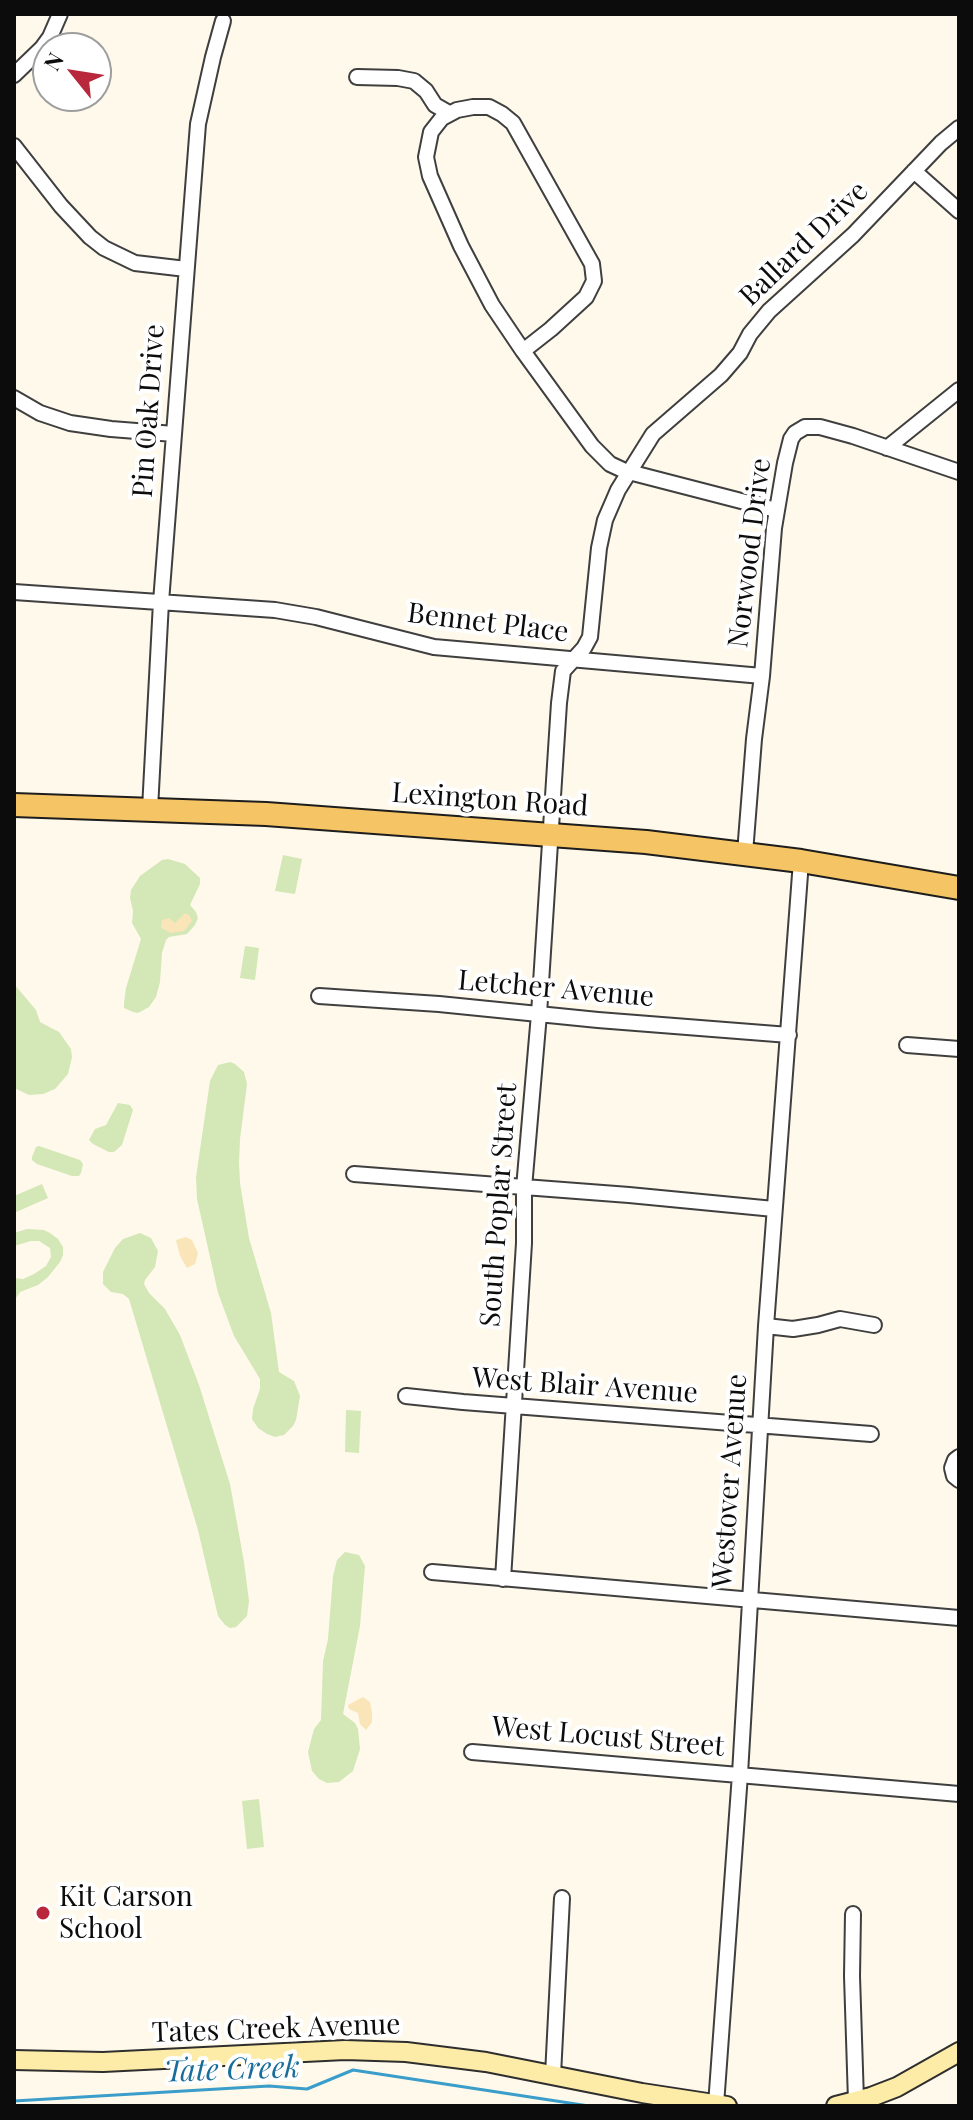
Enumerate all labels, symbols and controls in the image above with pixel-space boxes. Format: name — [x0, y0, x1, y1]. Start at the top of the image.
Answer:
north arrow — [32, 32, 112, 112]
text: N — [36, 47, 70, 75]
street label: Ballard Drive — [733, 175, 875, 313]
street label: Pin Oak Drive — [126, 323, 172, 499]
street label: Norwood Drive — [722, 456, 778, 650]
street label: Bennet Place — [406, 596, 570, 650]
street label: Lexington Road — [391, 776, 589, 824]
street label: Letcher Avenue — [457, 964, 655, 1014]
street label: South Poplar Street — [474, 1082, 524, 1328]
street label: West Blair Avenue — [471, 1361, 699, 1411]
street label: Westover Avenue — [706, 1373, 754, 1589]
street label: West Locust Street — [490, 1710, 726, 1764]
place label: Kit Carson School — [59, 1880, 193, 1946]
marker: Kit Carson School — [34, 1904, 52, 1922]
street label: Tates Creek Avenue — [151, 2008, 401, 2050]
water label: Tate Creek — [163, 2050, 301, 2090]

